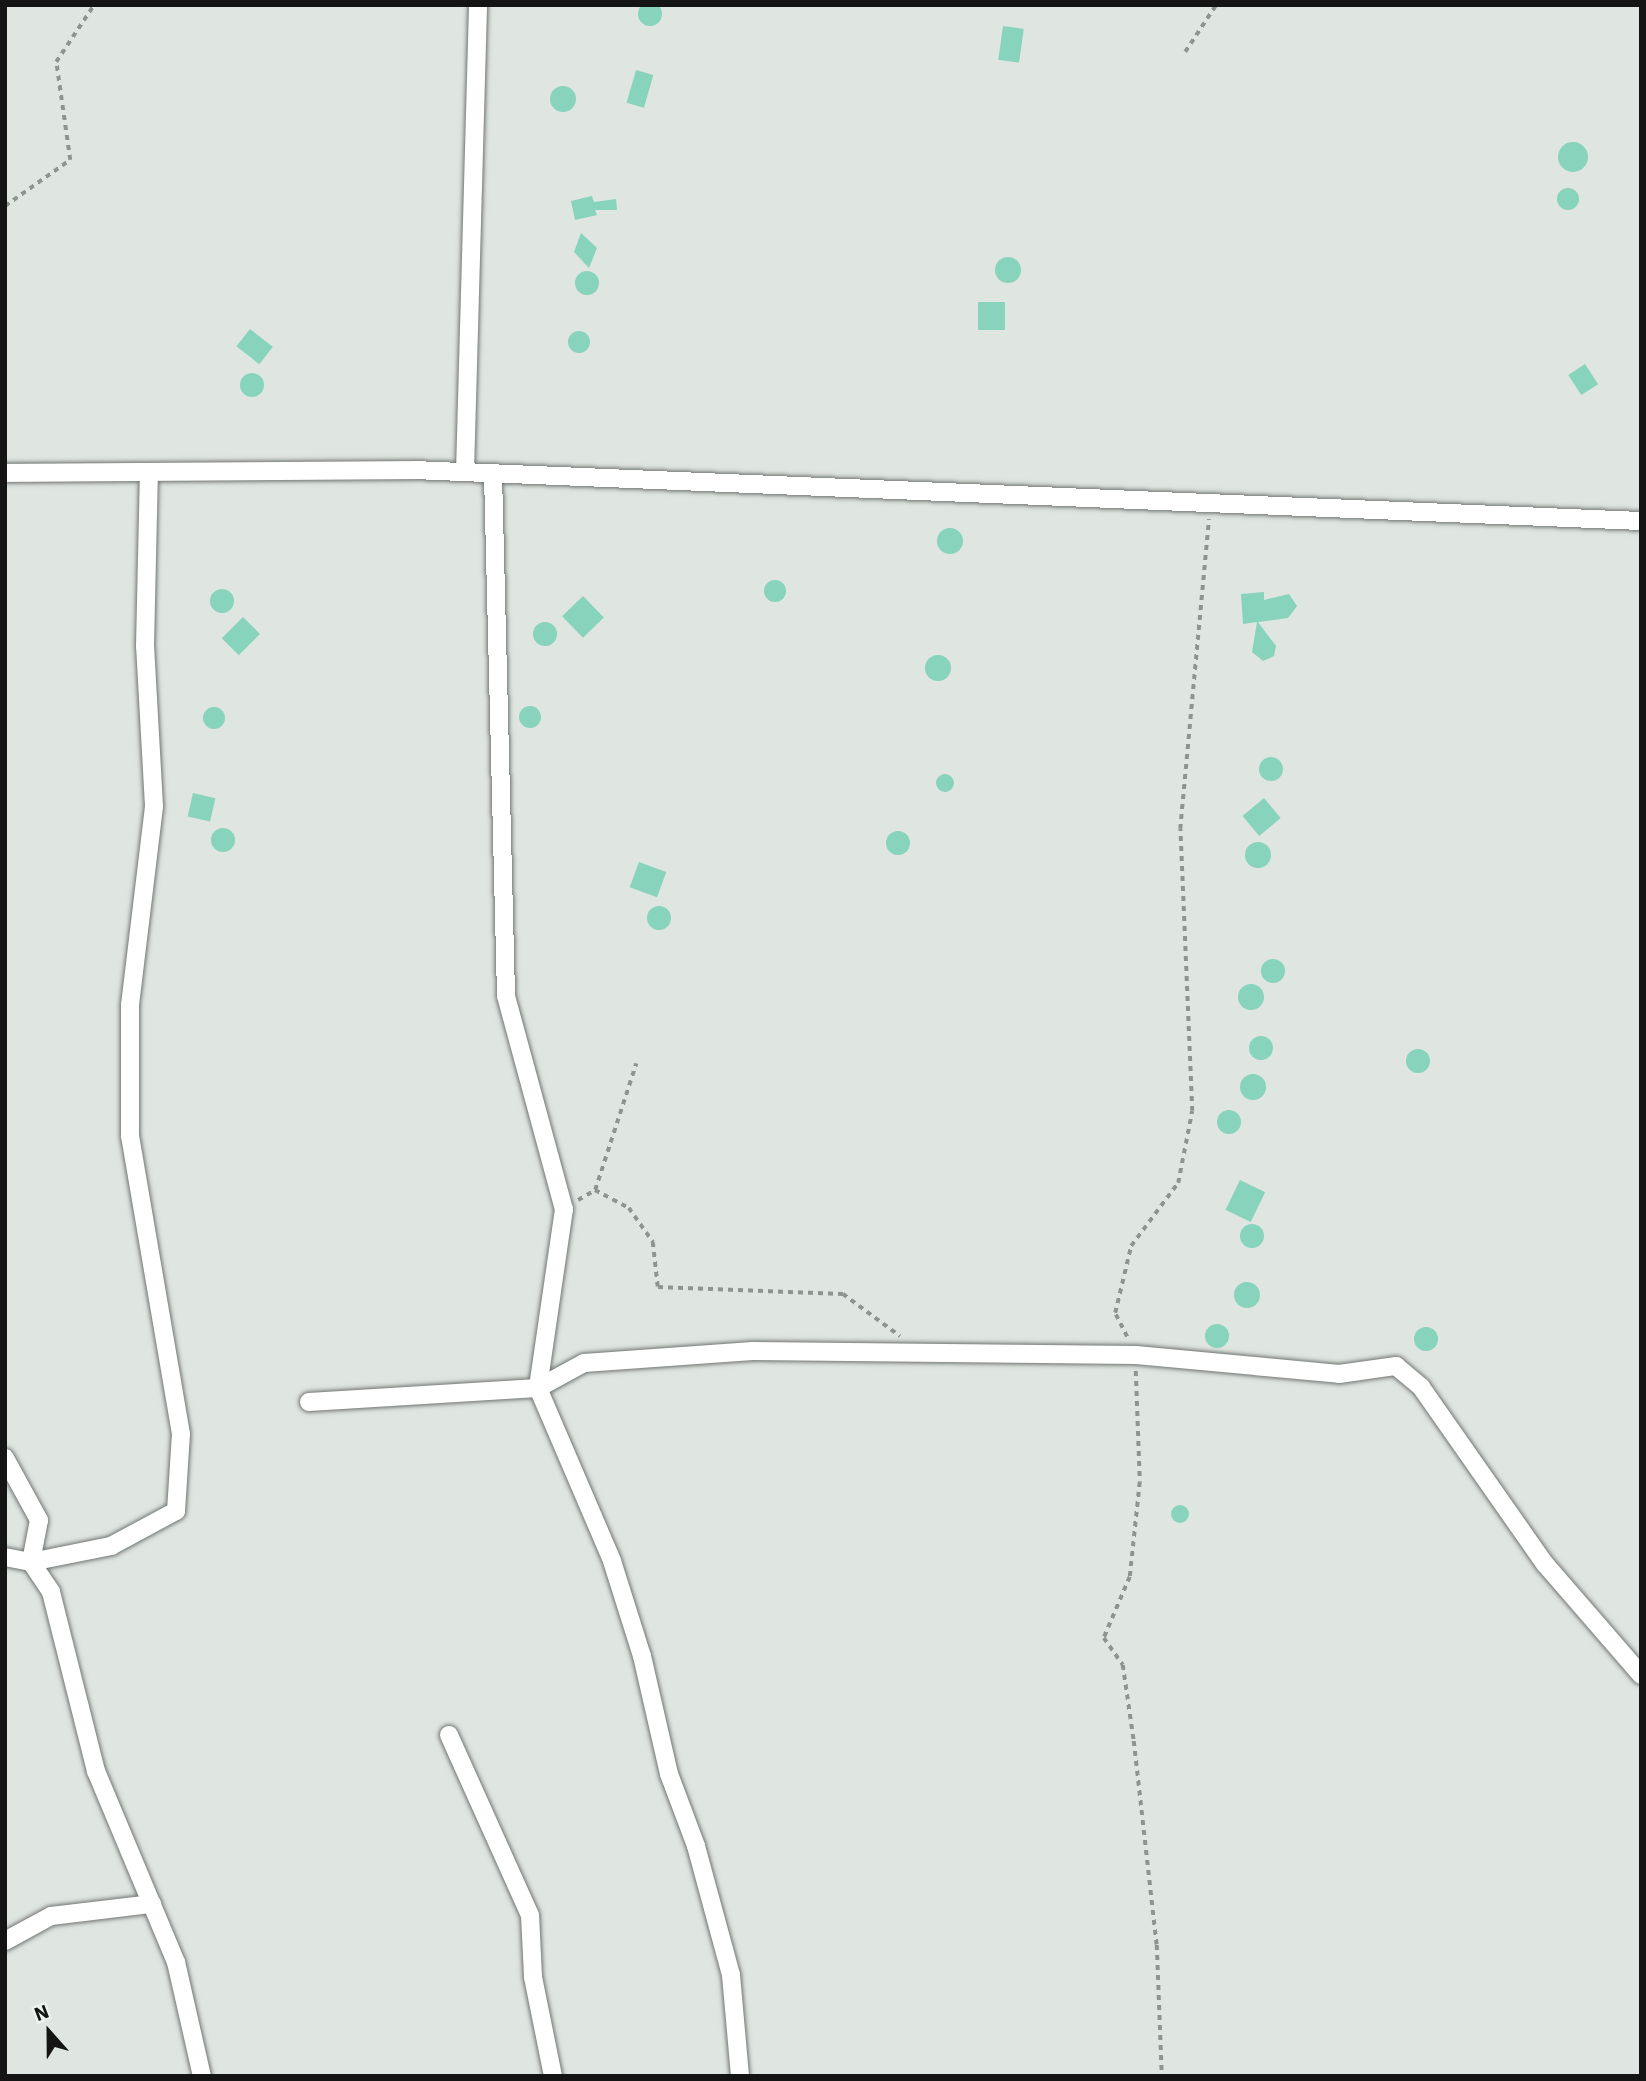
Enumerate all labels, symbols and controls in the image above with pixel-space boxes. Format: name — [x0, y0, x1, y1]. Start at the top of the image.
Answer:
north arrow — [14, 1997, 84, 2067]
text: N — [31, 1999, 52, 2026]

